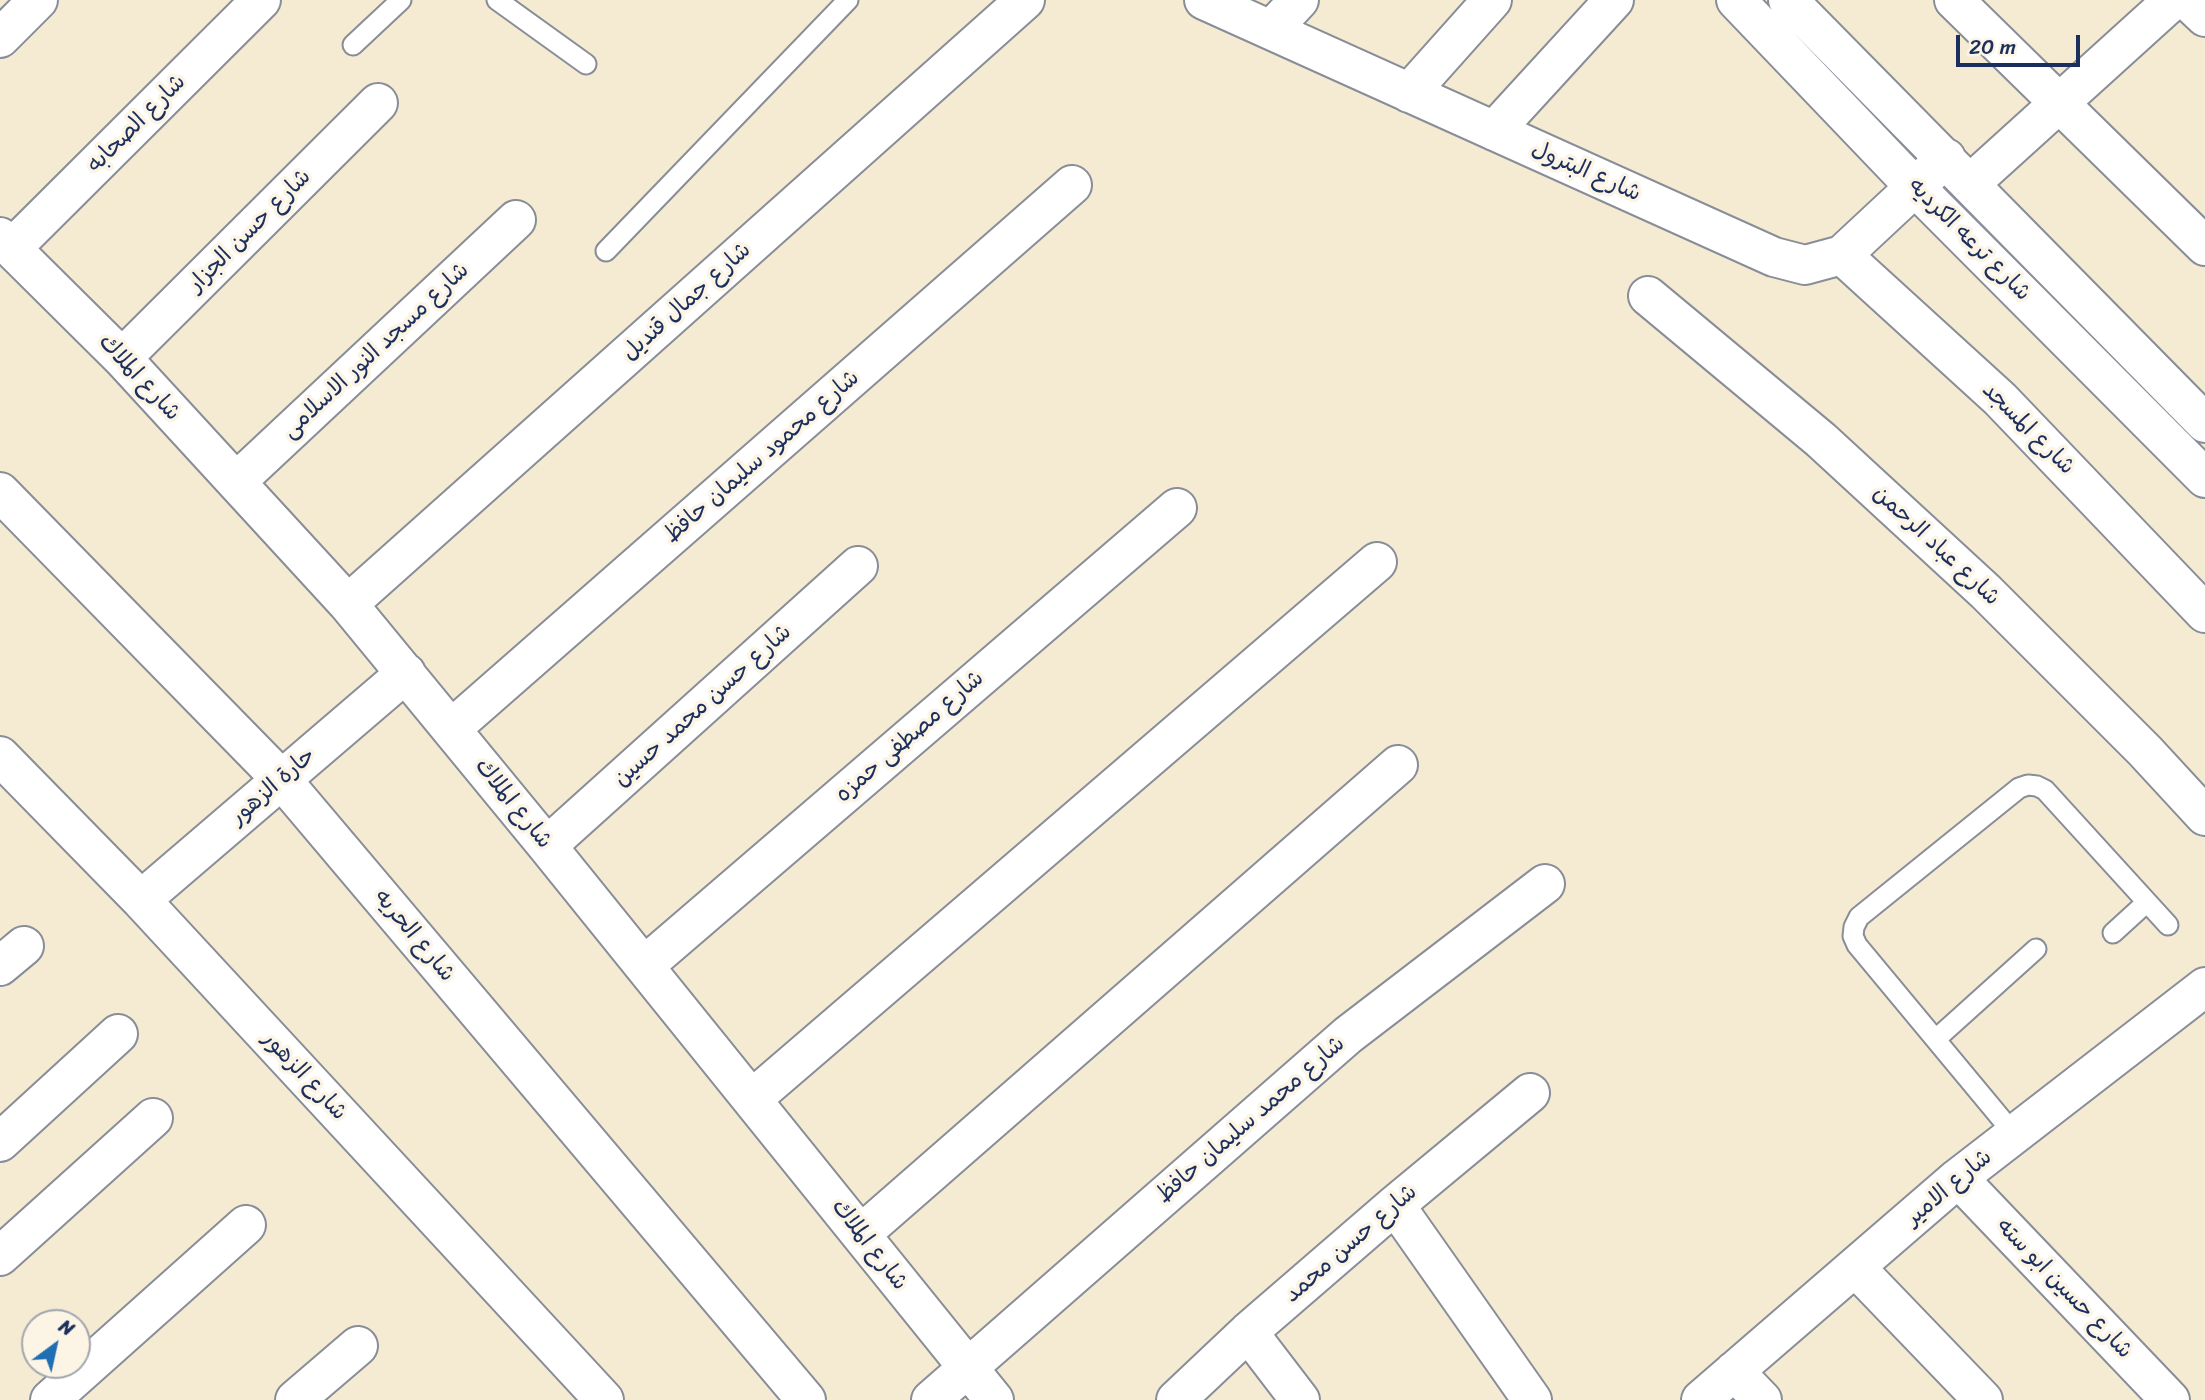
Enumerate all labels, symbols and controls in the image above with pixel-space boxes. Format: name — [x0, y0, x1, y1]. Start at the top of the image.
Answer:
scale bar — [1960, 21, 2084, 65]
text: 20 m — [1969, 28, 2016, 66]
street label: شارع الصحابه — [82, 69, 192, 179]
street label: شارع البترول — [1527, 136, 1645, 208]
street label: شارع حسن الجزار — [183, 164, 317, 298]
street label: شارع ترعه الكرديه — [1902, 173, 2036, 307]
street label: شارع جمال قنديل — [617, 237, 757, 367]
street label: شارع مسجد النور الاسلامى — [277, 257, 475, 445]
street label: شارع الملاك — [92, 329, 186, 427]
street label: شارع محمود سليمان حافظ — [659, 365, 865, 549]
street label: شارع المسجد — [1976, 377, 2080, 481]
street label: شارع عباد الرحمن — [1867, 480, 2005, 612]
street label: شارع حسن محمد حسين — [608, 619, 798, 793]
street label: شارع مصطفى حمزه — [830, 665, 990, 809]
street label: حارة الزهور — [224, 742, 322, 832]
street label: شارع الملاك — [468, 753, 558, 855]
street label: شارع الحريه — [367, 884, 461, 988]
street label: شارع الزهور — [256, 1026, 352, 1126]
street label: شارع محمد سليمان حافظ — [1151, 1031, 1351, 1209]
street label: شارع الامير — [1900, 1144, 1998, 1232]
street label: شارع حسن محمد — [1279, 1179, 1423, 1309]
street label: شارع الملاك — [825, 1194, 913, 1296]
street label: شارع حسين ابو سته — [1990, 1213, 2138, 1365]
north arrow — [21, 1309, 91, 1379]
text: N — [52, 1310, 81, 1345]

